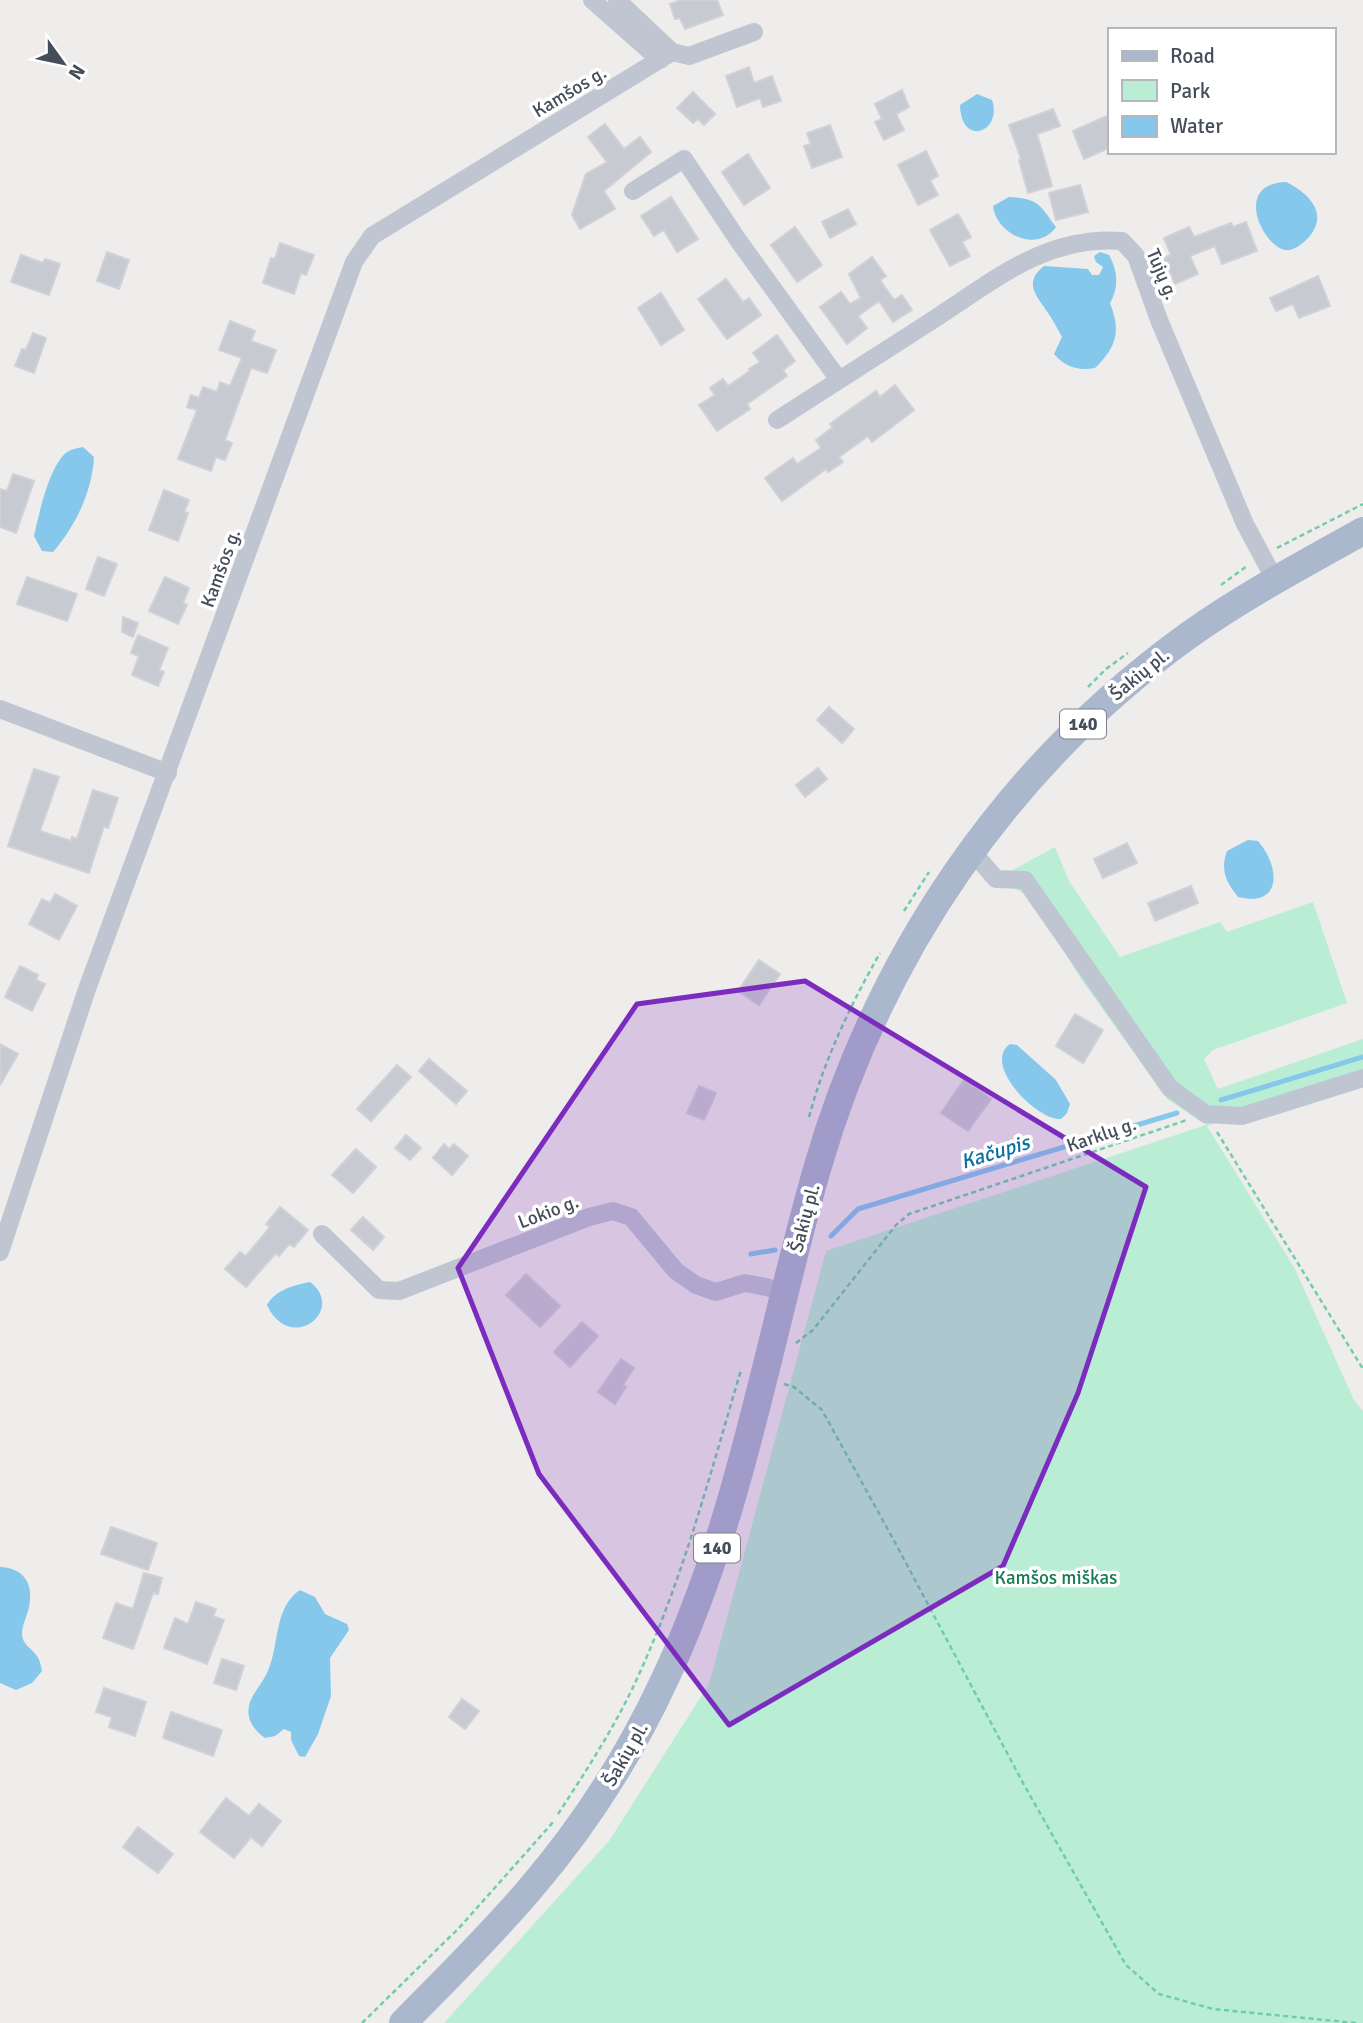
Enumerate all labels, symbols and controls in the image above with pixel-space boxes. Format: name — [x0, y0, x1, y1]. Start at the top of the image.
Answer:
north arrow — [28, 28, 98, 98]
legend — [1108, 28, 1335, 154]
text: Road — [1170, 43, 1215, 69]
text: N — [63, 60, 90, 84]
street label: Kamšos g. — [528, 60, 611, 123]
text: Park — [1170, 78, 1211, 104]
text: Water — [1170, 113, 1223, 139]
street label: Tujų g. — [1141, 245, 1183, 303]
street label: Kamšos g. — [196, 526, 246, 611]
street label: Šakių pl. — [1104, 643, 1174, 706]
road number: 140 — [1060, 710, 1106, 738]
street label: Karklų g. — [1063, 1112, 1139, 1158]
water label: Kačupis — [957, 1129, 1034, 1175]
street label: Šakių pl. — [783, 1181, 826, 1255]
street label: Lokio g. — [515, 1189, 582, 1234]
road number: 140 — [694, 1534, 740, 1562]
park label: Kamšos miškas — [995, 1566, 1117, 1590]
street label: Šakių pl. — [597, 1718, 654, 1791]

